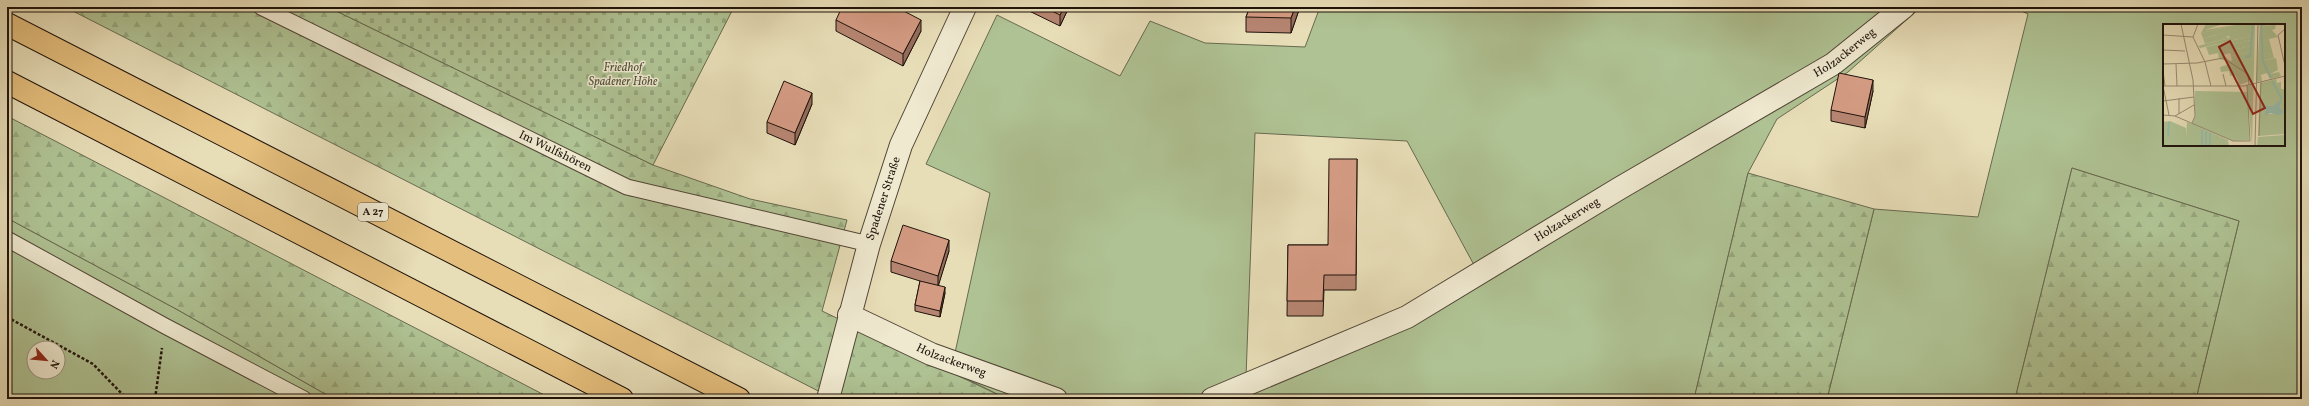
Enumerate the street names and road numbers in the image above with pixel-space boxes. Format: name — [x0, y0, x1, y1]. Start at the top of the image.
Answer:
street label: Holzackerweg — [1811, 25, 1879, 82]
street label: Im Wulfshören — [516, 127, 595, 176]
street label: Spadener Straße — [863, 154, 905, 243]
street label: Holzackerweg — [1532, 194, 1603, 246]
road number: A 27 — [358, 203, 388, 221]
street label: Holzackerweg — [913, 340, 989, 381]

